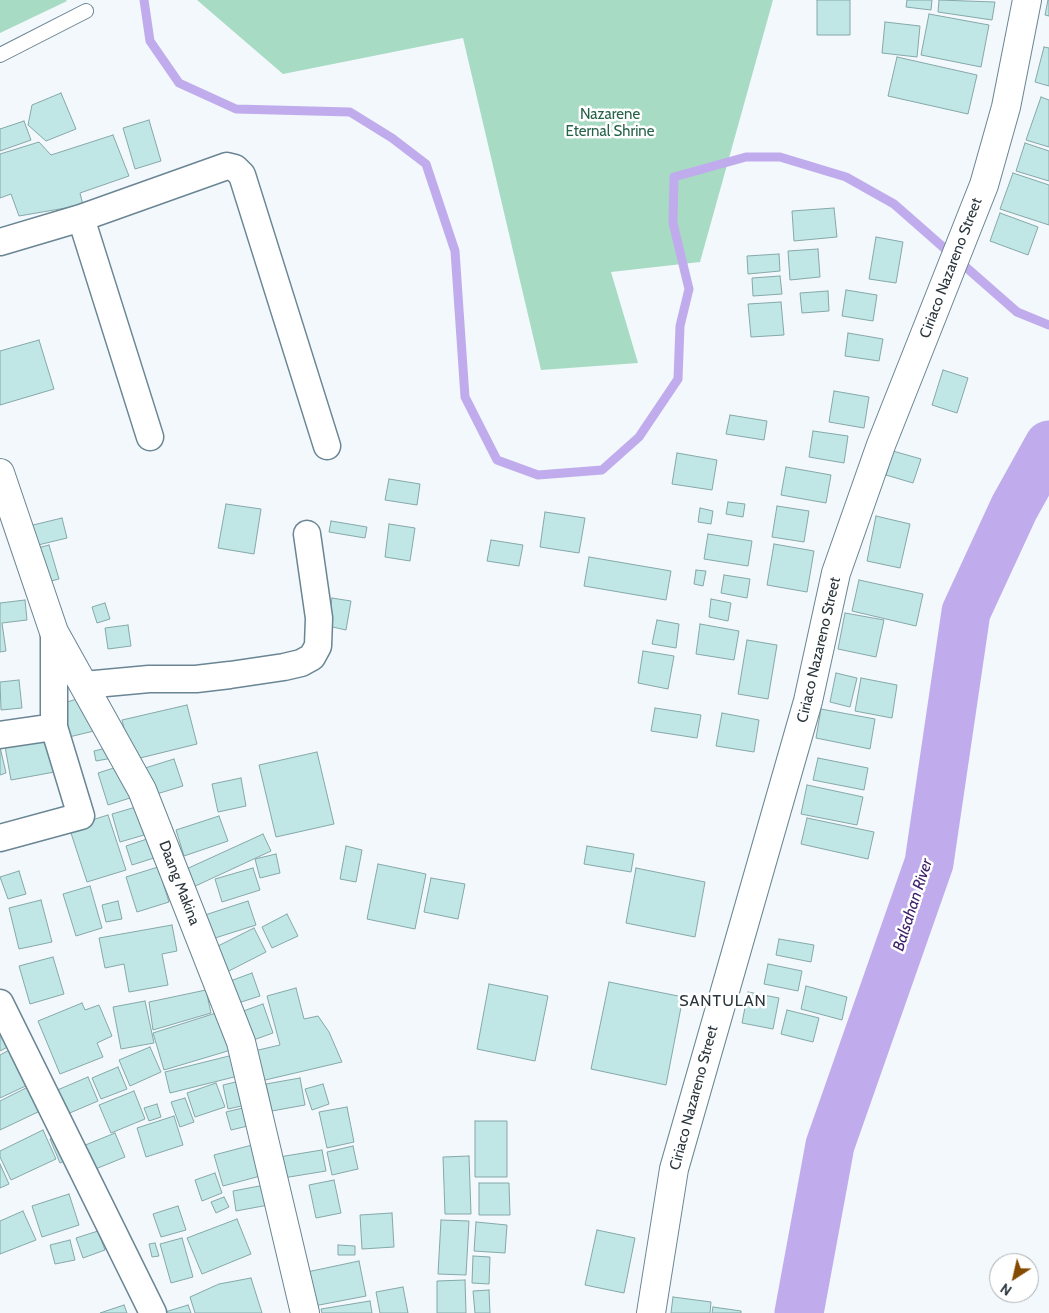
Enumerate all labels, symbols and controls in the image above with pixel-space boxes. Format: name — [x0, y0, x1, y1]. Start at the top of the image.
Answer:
park label: Nazarene Eternal Shrine — [566, 106, 654, 141]
street label: Ciriaco Nazareno Street — [916, 195, 986, 341]
street label: Ciriaco Nazareno Street — [793, 575, 845, 725]
street label: Daang Makina — [155, 838, 203, 928]
water label: Balsahan River — [889, 856, 937, 954]
district label: SANTULAN — [678, 991, 768, 1011]
street label: Ciriaco Nazareno Street — [666, 1024, 722, 1172]
north arrow — [989, 1253, 1039, 1303]
text: N — [997, 1279, 1015, 1300]

